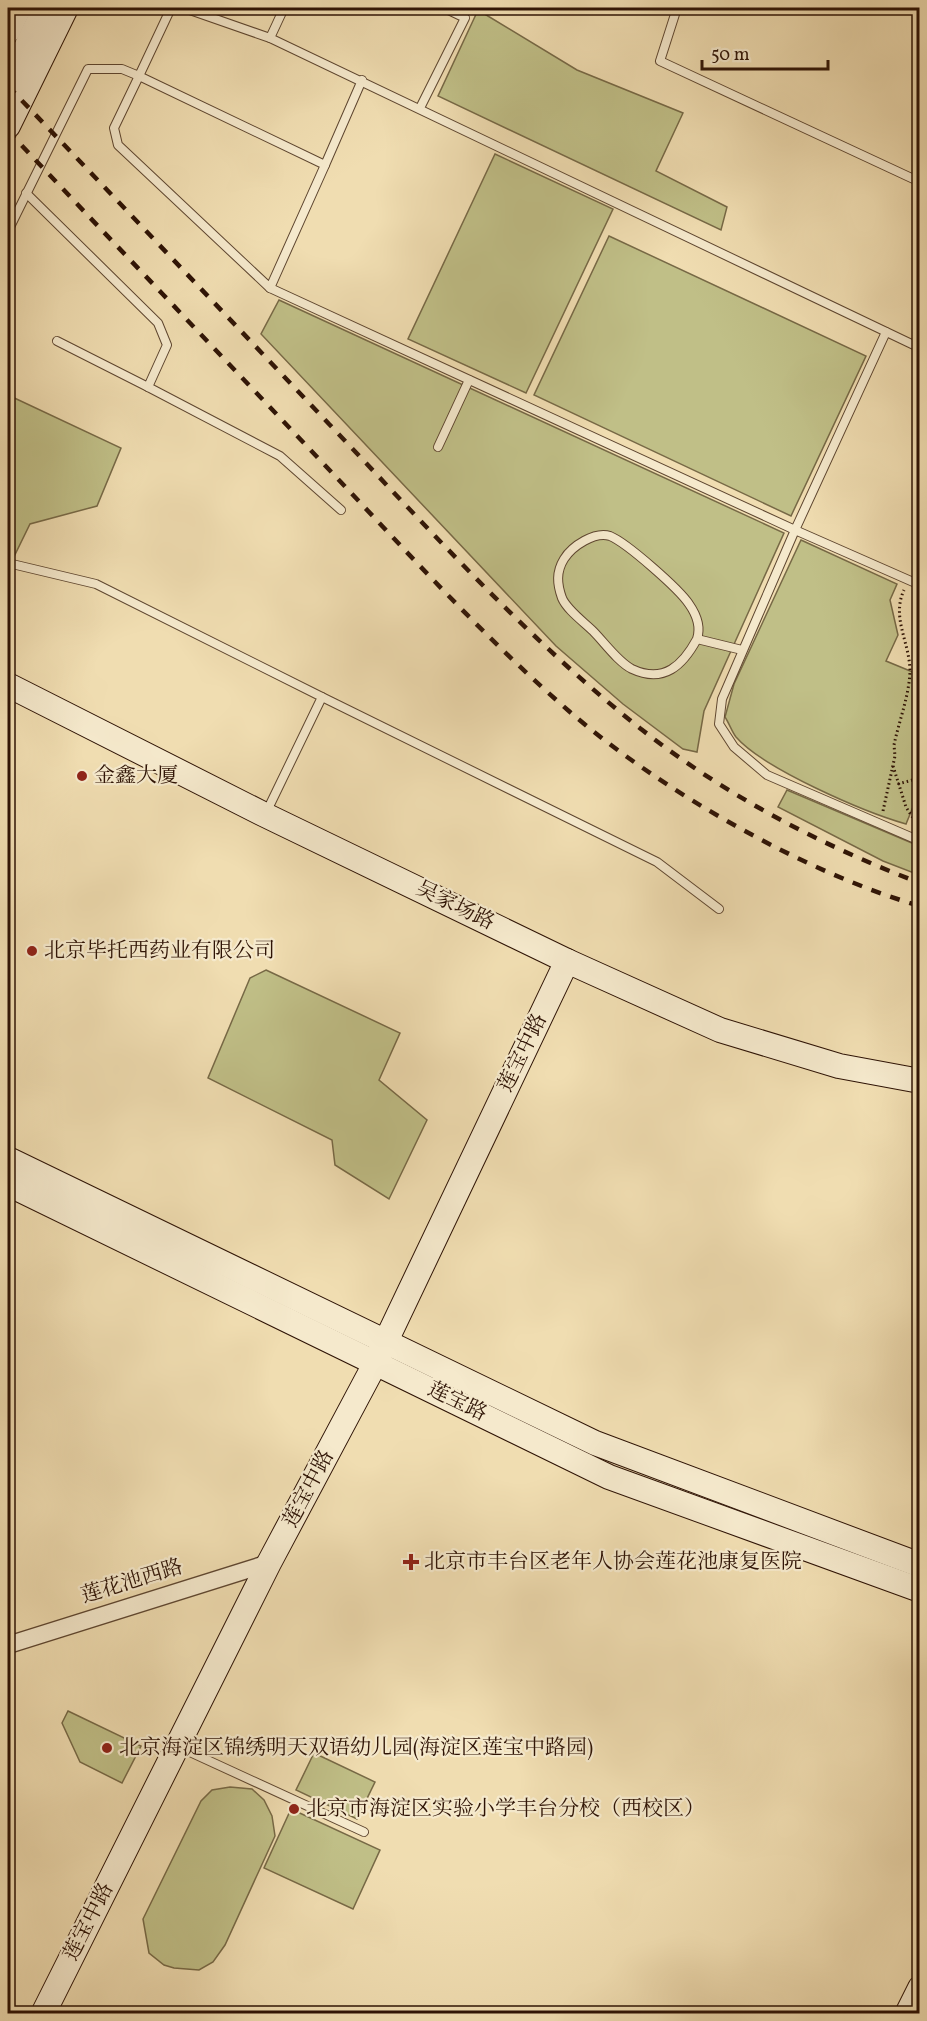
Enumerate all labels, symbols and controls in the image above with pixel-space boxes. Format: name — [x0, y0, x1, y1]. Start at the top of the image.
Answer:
scale bar — [702, 33, 828, 71]
text: 50 m — [711, 43, 750, 68]
place label: 金鑫大厦 — [94, 762, 178, 791]
marker: 金鑫大厦 — [75, 769, 89, 783]
street label: 吴家场路 — [411, 875, 499, 937]
place label: 北京毕托西药业有限公司 — [44, 937, 275, 966]
marker: 北京毕托西药业有限公司 — [25, 944, 39, 958]
street label: 莲宝中路 — [492, 1009, 554, 1097]
street label: 莲宝路 — [422, 1375, 492, 1429]
street label: 莲宝中路 — [276, 1445, 342, 1533]
place label: 北京市丰台区老年人协会莲花池康复医院 — [424, 1548, 802, 1577]
street label: 莲花池西路 — [78, 1553, 186, 1611]
marker: 北京市丰台区老年人协会莲花池康复医院 — [402, 1553, 420, 1571]
place label: 北京海淀区锦绣明天双语幼儿园(海淀区莲宝中路园) — [119, 1734, 593, 1763]
marker: 北京海淀区锦绣明天双语幼儿园(海淀区莲宝中路园) — [100, 1741, 114, 1755]
place label: 北京市海淀区实验小学丰台分校（西校区） — [306, 1795, 705, 1824]
marker: 北京市海淀区实验小学丰台分校（西校区） — [287, 1802, 301, 1816]
street label: 莲宝中路 — [57, 1878, 121, 1966]

